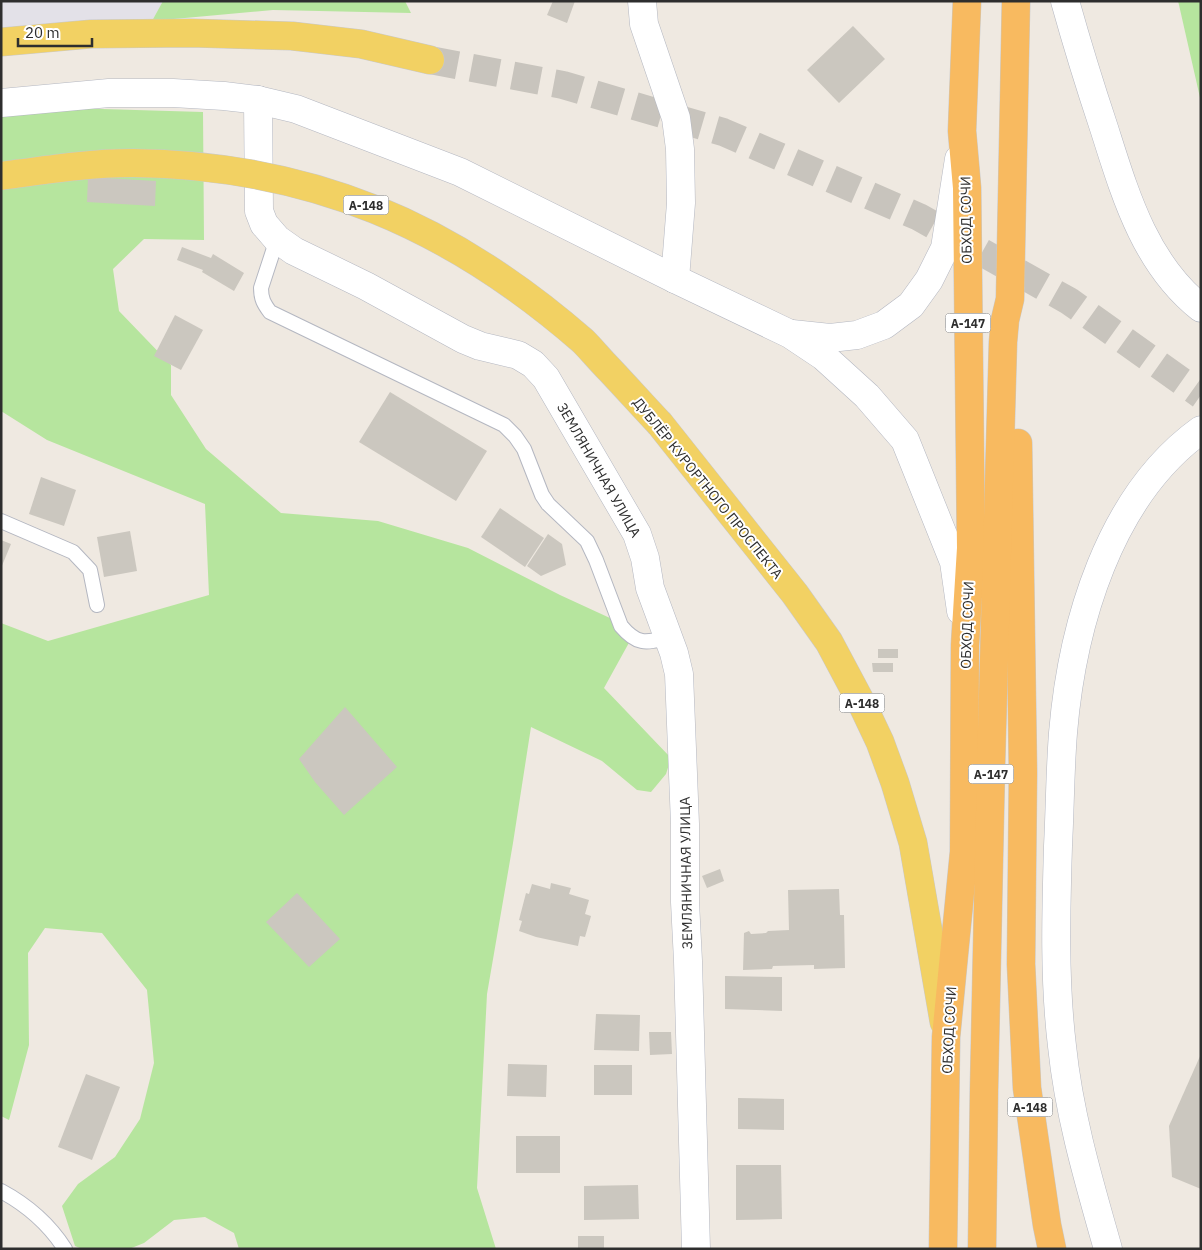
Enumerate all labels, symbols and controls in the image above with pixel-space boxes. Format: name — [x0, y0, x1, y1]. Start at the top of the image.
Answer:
scale bar — [18, 15, 91, 47]
text: 20 m — [25, 23, 60, 42]
street label: ОБХОД СОЧИ — [956, 176, 976, 264]
road number: А-148 — [344, 196, 388, 214]
road number: А-147 — [946, 314, 990, 332]
street label: ДУБЛЁР КУРОРТНОГО ПРОСПЕКТА — [629, 394, 787, 582]
street label: ЗЕМЛЯНИЧНАЯ УЛИЦА — [553, 399, 645, 541]
street label: ОБХОД СОЧИ — [956, 581, 978, 669]
road number: А-148 — [840, 694, 884, 712]
road number: А-147 — [968, 764, 1014, 784]
street label: ЗЕМЛЯНИЧНАЯ УЛИЦА — [676, 797, 696, 949]
street label: ОБХОД СОЧИ — [938, 986, 960, 1074]
road number: А-148 — [1008, 1098, 1052, 1116]

